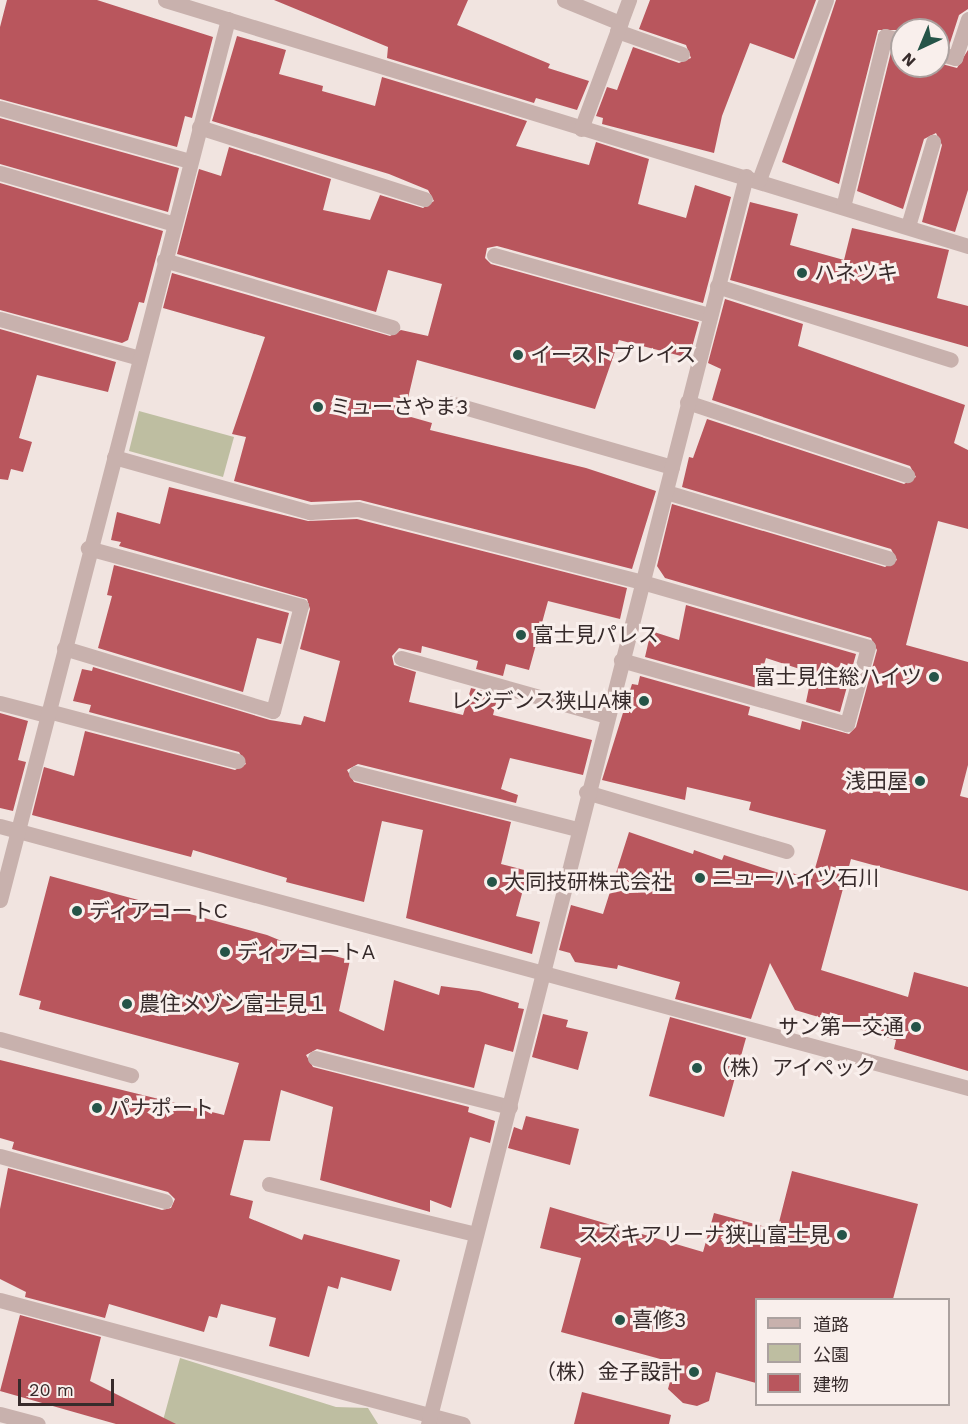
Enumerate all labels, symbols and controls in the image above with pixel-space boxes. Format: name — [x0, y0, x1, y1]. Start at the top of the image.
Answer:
north arrow — [890, 18, 950, 78]
text: N — [898, 49, 919, 71]
place label: ハネツキ — [814, 260, 898, 286]
marker: ハネツキ — [795, 266, 809, 280]
place label: イーストプレイス — [530, 342, 698, 368]
marker: イーストプレイス — [511, 348, 525, 362]
place label: ミューさやま3 — [330, 394, 468, 420]
marker: ミューさやま3 — [311, 400, 325, 414]
place label: 富士見パレス — [533, 622, 659, 648]
marker: 富士見パレス — [514, 628, 528, 642]
place label: 富士見住総ハイツ — [754, 664, 922, 690]
marker: 富士見住総ハイツ — [927, 670, 941, 684]
place label: レジデンス狭山A棟 — [450, 688, 632, 714]
marker: レジデンス狭山A棟 — [637, 694, 651, 708]
place label: 浅田屋 — [845, 768, 908, 794]
marker: 浅田屋 — [913, 774, 927, 788]
place label: ニューハイツ石川 — [712, 865, 880, 891]
place label: 大同技研株式会社 — [504, 869, 672, 895]
marker: ニューハイツ石川 — [693, 871, 707, 885]
marker: 大同技研株式会社 — [485, 875, 499, 889]
place label: ディアコートC — [89, 898, 229, 924]
marker: ディアコートC — [70, 904, 84, 918]
place label: ディアコートA — [237, 939, 377, 965]
marker: ディアコートA — [218, 945, 232, 959]
place label: 農住メゾン富士見１ — [139, 991, 328, 1017]
marker: 農住メゾン富士見１ — [120, 997, 134, 1011]
place label: サン第一交通 — [778, 1014, 904, 1040]
marker: サン第一交通 — [909, 1020, 923, 1034]
place label: （株）アイペック — [709, 1055, 877, 1081]
marker: （株）アイペック — [690, 1061, 704, 1075]
place label: パナポート — [109, 1095, 214, 1121]
marker: パナポート — [90, 1101, 104, 1115]
place label: スズキアリーナ狭山富士見 — [578, 1222, 830, 1248]
marker: スズキアリーナ狭山富士見 — [835, 1228, 849, 1242]
legend — [755, 1298, 950, 1406]
place label: 喜修3 — [632, 1307, 686, 1333]
marker: 喜修3 — [613, 1313, 627, 1327]
text: 道路 — [813, 1314, 849, 1335]
text: 公園 — [813, 1344, 849, 1365]
place label: （株）金子設計 — [535, 1359, 682, 1385]
marker: （株）金子設計 — [687, 1365, 701, 1379]
scale bar — [21, 1367, 117, 1405]
text: 建物 — [813, 1374, 849, 1395]
text: 20 m — [29, 1379, 74, 1400]

